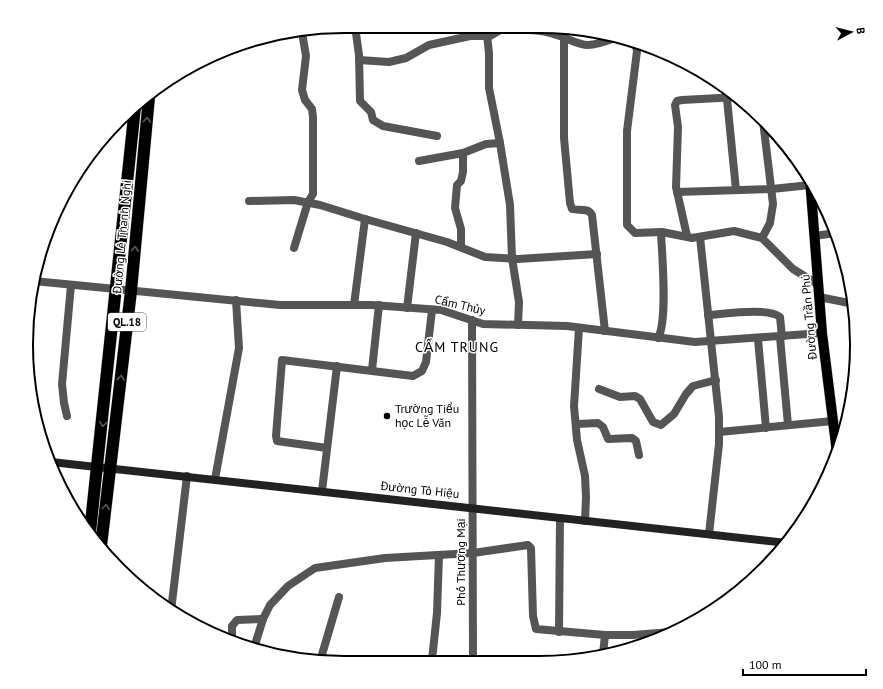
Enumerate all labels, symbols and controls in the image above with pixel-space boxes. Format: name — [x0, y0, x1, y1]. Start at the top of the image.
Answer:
north arrow — [831, 12, 871, 52]
text: B — [854, 27, 868, 35]
one-way arrow — [142, 117, 151, 123]
street label: Đường Lê Thanh Nghị — [109, 180, 134, 295]
one-way arrow — [130, 246, 139, 252]
street label: Đường Trần Phú — [797, 274, 820, 361]
street label: Cẩm Thủy — [433, 291, 487, 318]
road number: QL.18 — [108, 313, 146, 331]
district label: CẨM TRUNG — [415, 338, 499, 356]
one-way arrow — [116, 375, 125, 381]
place label: Trường Tiểu học Lễ Văn — [395, 401, 459, 430]
marker: Trường Tiểu học Lễ Văn — [382, 411, 392, 421]
one-way arrow — [98, 421, 107, 427]
street label: Đường Tô Hiệu — [379, 478, 460, 501]
one-way arrow — [101, 504, 110, 511]
street label: Phố Thương Mại — [453, 518, 468, 606]
scale bar — [743, 651, 866, 677]
text: 100 m — [749, 657, 782, 672]

